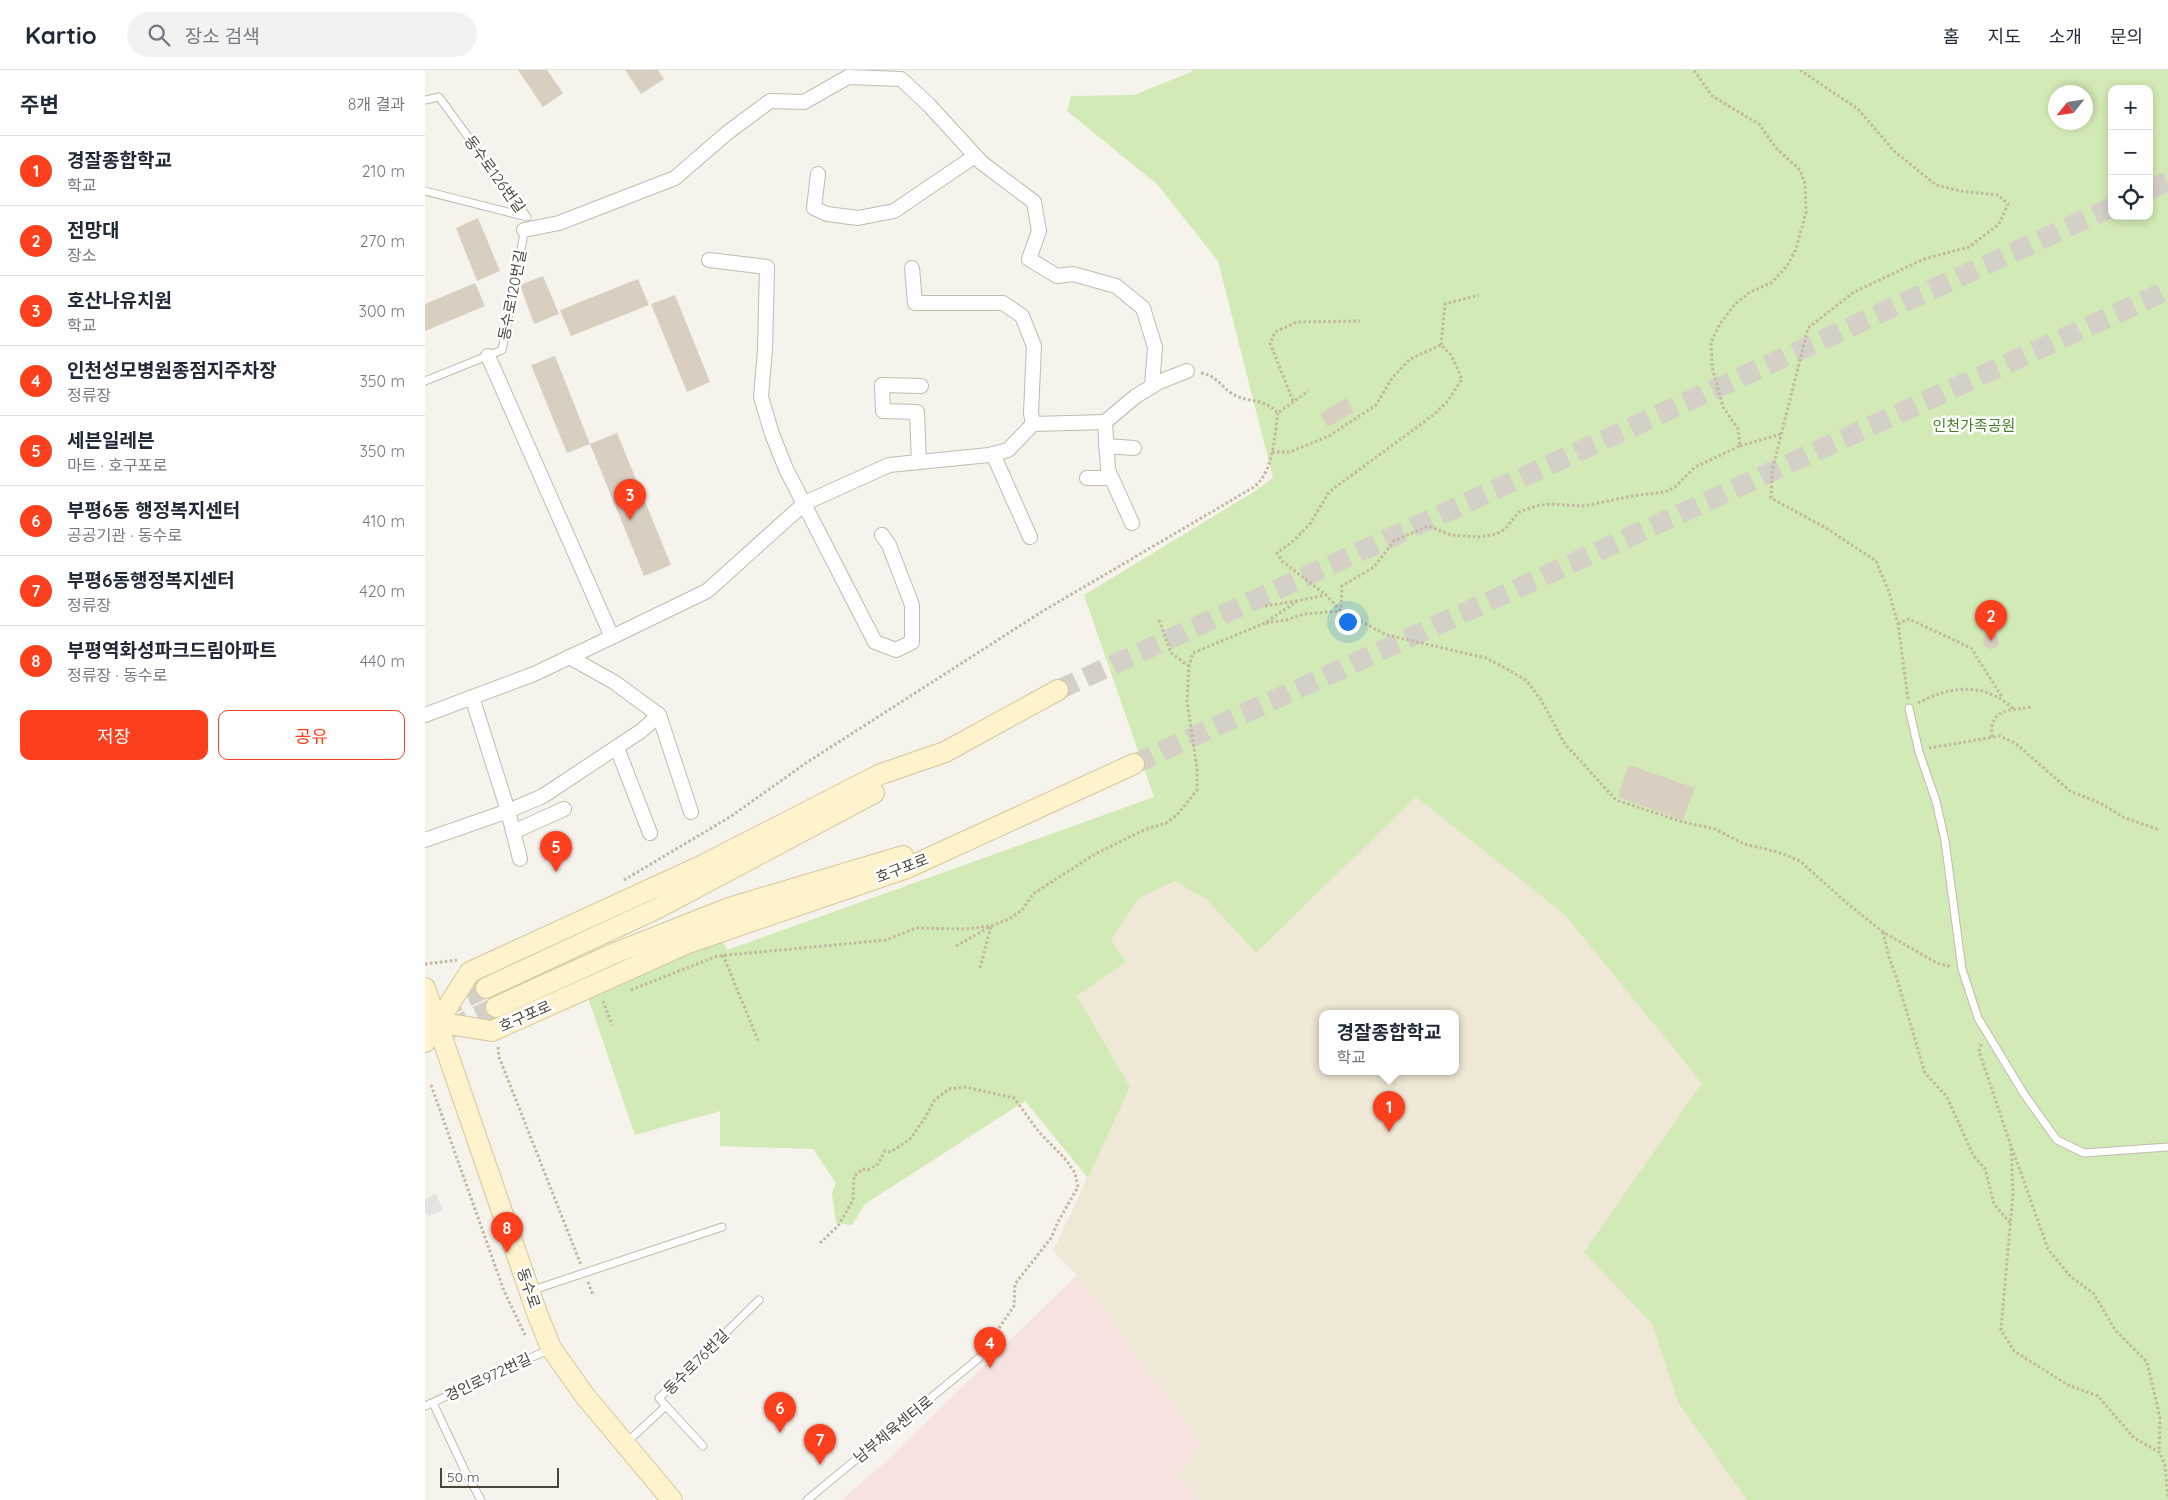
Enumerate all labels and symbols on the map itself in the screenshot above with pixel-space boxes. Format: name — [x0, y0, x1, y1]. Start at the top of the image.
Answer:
north arrow — [2048, 85, 2093, 130]
street label: 동수로126번길 — [461, 132, 529, 216]
street label: 동수로120번길 — [494, 248, 530, 342]
park label: 인천가족공원 — [1933, 416, 2015, 435]
pin: 3 — [614, 479, 646, 520]
pin: 2 — [1975, 600, 2007, 641]
your location — [1335, 609, 1361, 635]
pin: 5 — [540, 831, 572, 872]
street label: 호구포로 — [873, 849, 931, 887]
street label: 호구포로 — [496, 996, 554, 1036]
pin: 1 — [1373, 1091, 1405, 1132]
pin: 8 — [491, 1212, 523, 1253]
street label: 동수로 — [513, 1265, 545, 1311]
street label: 동수로76번길 — [659, 1325, 733, 1399]
pin: 4 — [974, 1327, 1006, 1368]
street label: 경인로972번길 — [442, 1349, 534, 1405]
street label: 남부체육센터로 — [849, 1391, 937, 1467]
pin: 6 — [764, 1392, 796, 1433]
pin: 7 — [804, 1424, 836, 1465]
scale bar — [440, 1465, 559, 1488]

